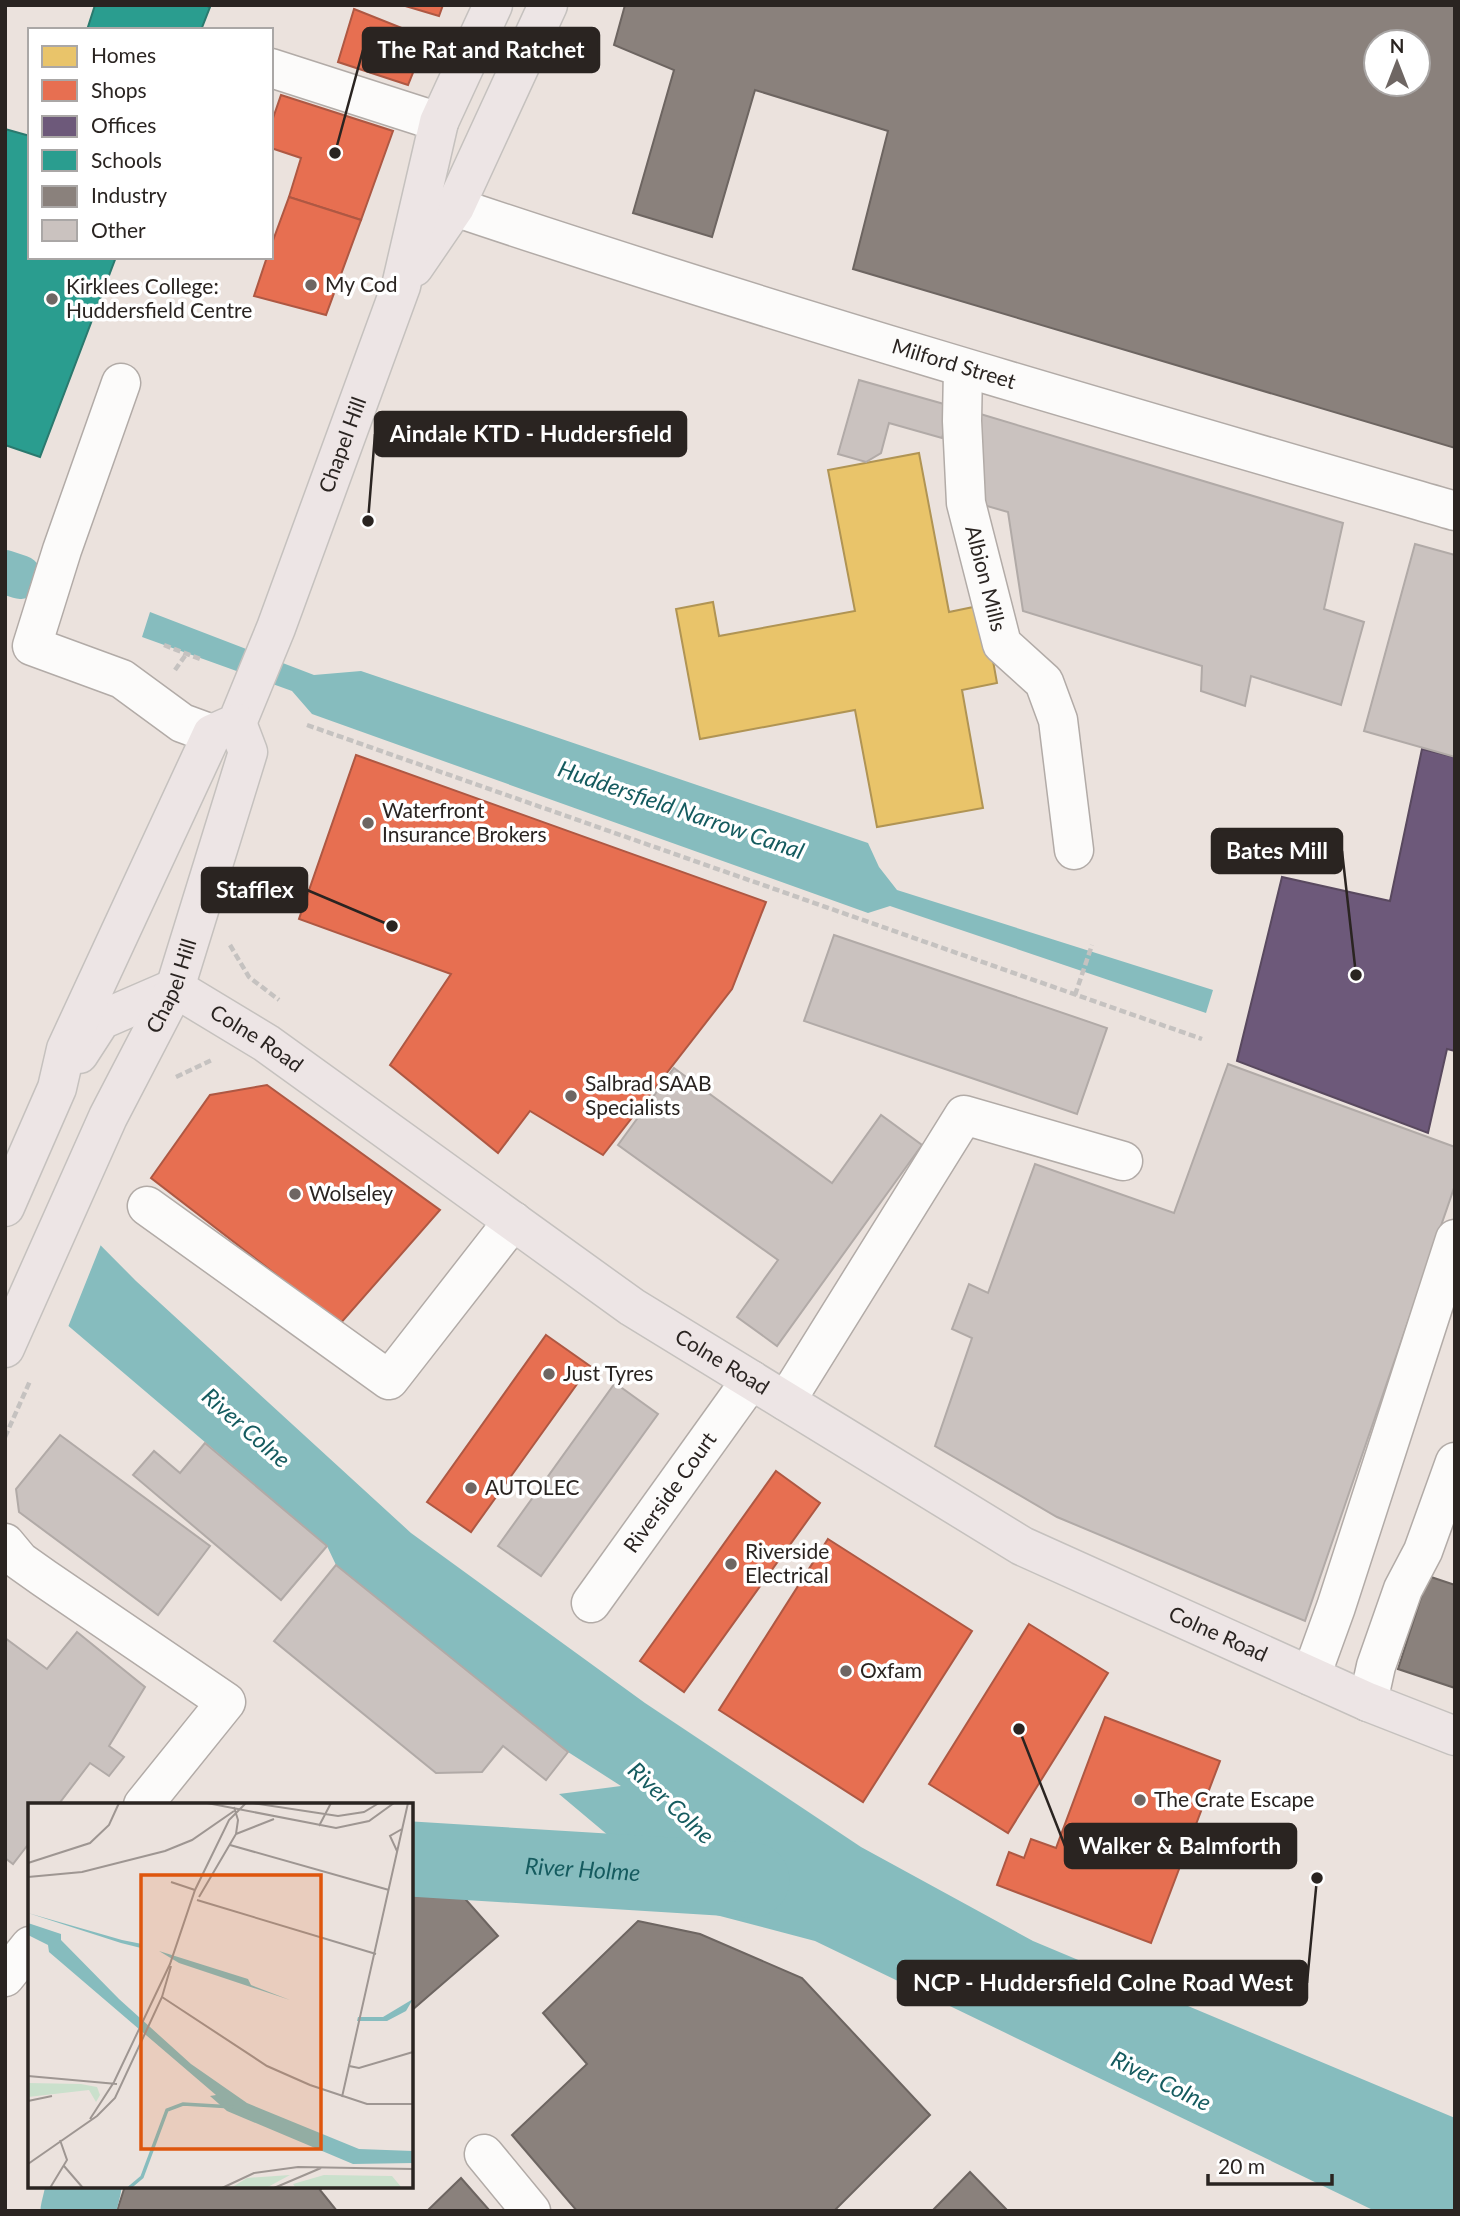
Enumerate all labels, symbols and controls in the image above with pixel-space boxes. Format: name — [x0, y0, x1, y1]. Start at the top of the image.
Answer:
legend — [28, 28, 273, 259]
callout: The Rat and Ratchet — [363, 28, 599, 72]
north arrow — [1362, 28, 1432, 98]
text: N — [1390, 34, 1404, 57]
text: The Rat and Ratchet — [377, 35, 585, 63]
text: Homes — [91, 42, 156, 67]
text: Shops — [91, 77, 147, 102]
text: Offices — [91, 112, 156, 137]
text: Schools — [91, 147, 162, 172]
text: Industry — [91, 182, 167, 207]
text: Other — [91, 217, 146, 242]
place label: My Cod — [325, 271, 397, 296]
place label: Kirklees College: Huddersfield Centre — [66, 273, 252, 322]
marker: My Cod — [303, 277, 319, 293]
marker: Kirklees College: Huddersfield Centre — [44, 291, 60, 307]
street label: Milford Street — [889, 332, 1020, 393]
street label: Chapel Hill — [313, 393, 370, 496]
callout: Aindale KTD - Huddersfield — [375, 412, 686, 456]
text: Aindale KTD - Huddersfield — [389, 419, 672, 447]
street label: Albion Mills — [961, 522, 1012, 634]
water label: Huddersfield Narrow Canal — [555, 754, 808, 864]
place label: Waterfront Insurance Brokers — [382, 797, 546, 846]
marker: Waterfront Insurance Brokers — [360, 815, 376, 831]
callout: Bates Mill — [1212, 829, 1342, 873]
text: Bates Mill — [1226, 836, 1328, 864]
callout: Stafflex — [202, 868, 307, 912]
text: Stafflex — [216, 875, 294, 903]
street label: Chapel Hill — [140, 935, 201, 1037]
street label: Colne Road — [206, 998, 309, 1077]
place label: Salbrad SAAB Specialists — [585, 1070, 712, 1119]
marker: Salbrad SAAB Specialists — [563, 1088, 579, 1104]
place label: Wolseley — [309, 1180, 393, 1205]
marker: Wolseley — [287, 1186, 303, 1202]
street label: Colne Road — [671, 1323, 774, 1399]
place label: Just Tyres — [563, 1360, 653, 1385]
marker: Just Tyres — [541, 1366, 557, 1382]
water label: River Colne — [197, 1381, 296, 1473]
street label: Riverside Court — [617, 1426, 721, 1557]
place label: AUTOLEC — [485, 1474, 579, 1499]
marker: AUTOLEC — [463, 1480, 479, 1496]
place label: Riverside Electrical — [745, 1538, 829, 1587]
marker: Riverside Electrical — [723, 1556, 739, 1572]
street label: Colne Road — [1165, 1600, 1272, 1666]
place label: Oxfam — [860, 1657, 922, 1682]
marker: Oxfam — [838, 1663, 854, 1679]
water label: River Colne — [623, 1755, 721, 1849]
place label: The Crate Escape — [1154, 1786, 1314, 1811]
marker: The Crate Escape — [1132, 1792, 1148, 1808]
inset map — [28, 1803, 413, 2188]
callout: Walker & Balmforth — [1065, 1824, 1296, 1868]
text: Walker & Balmforth — [1079, 1831, 1281, 1859]
water label: River Holme — [524, 1851, 641, 1886]
callout: NCP - Huddersfield Colne Road West — [898, 1961, 1307, 2005]
text: NCP - Huddersfield Colne Road West — [913, 1968, 1293, 1996]
water label: River Colne — [1107, 2044, 1216, 2116]
scale bar — [1208, 2142, 1332, 2186]
text: 20 m — [1218, 2153, 1265, 2178]

